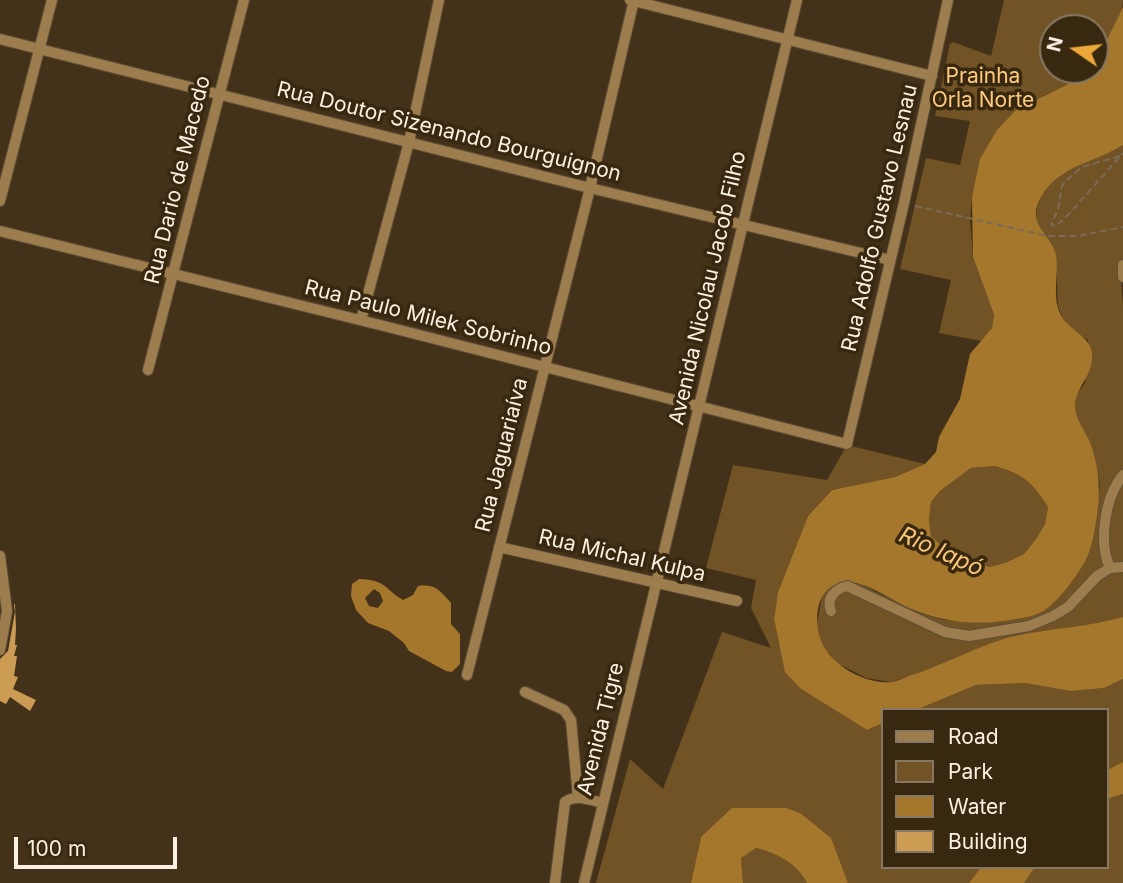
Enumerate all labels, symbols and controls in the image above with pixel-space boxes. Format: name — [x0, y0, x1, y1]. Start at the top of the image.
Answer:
north arrow — [1039, 14, 1109, 84]
text: N — [1042, 34, 1068, 54]
park label: Prainha Orla Norte — [932, 64, 1034, 114]
street label: Rua Dario de Macedo — [140, 73, 216, 287]
street label: Rua Doutor Sizenando Bourguignon — [274, 77, 624, 187]
street label: Rua Adolfo Gustavo Lesnau — [837, 82, 923, 354]
street label: Avenida Nicolau Jacob Filho — [664, 149, 752, 427]
street label: Rua Paulo Milek Sobrinho — [302, 275, 554, 361]
street label: Rua Jaguariaíva — [471, 375, 533, 535]
water label: Rio Iapó — [895, 521, 987, 583]
street label: Rua Michal Kulpa — [536, 525, 708, 587]
street label: Avenida Tigre — [572, 660, 630, 798]
legend — [881, 708, 1109, 869]
text: Road — [948, 724, 999, 749]
text: Park — [948, 759, 993, 784]
text: Water — [948, 794, 1006, 819]
scale bar — [18, 824, 180, 868]
text: Building — [948, 829, 1028, 854]
text: 100 m — [27, 836, 86, 861]

